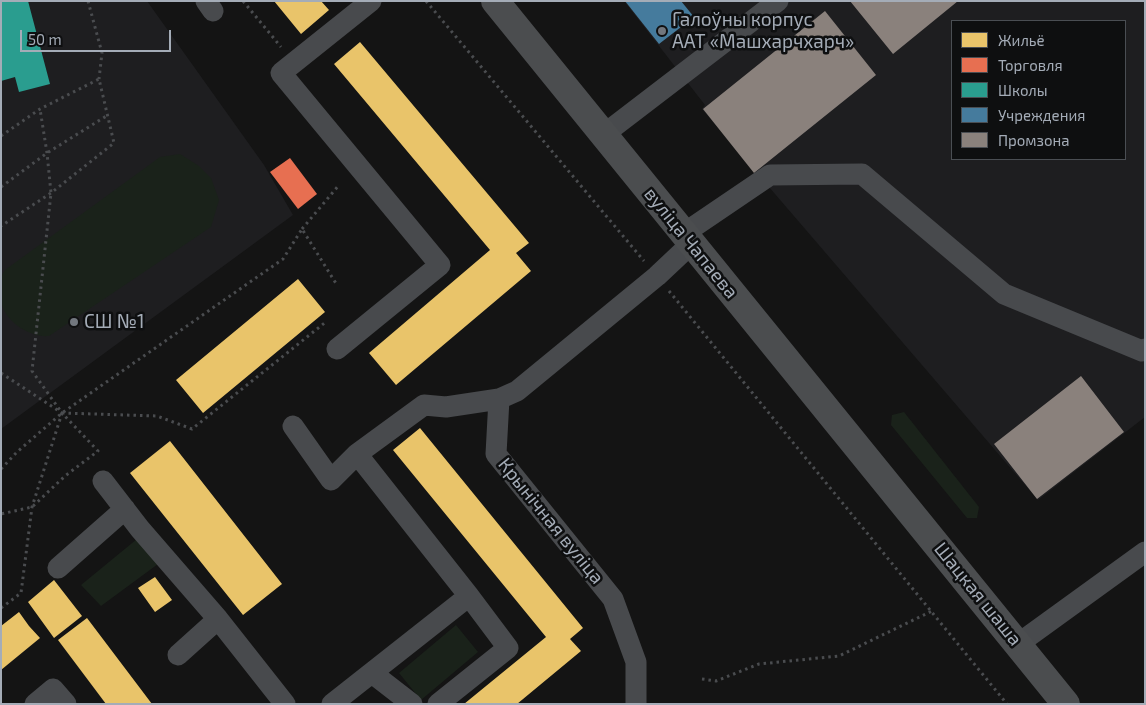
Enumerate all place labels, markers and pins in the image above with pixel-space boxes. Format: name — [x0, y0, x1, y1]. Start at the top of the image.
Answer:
place label: Галоўны корпус ААТ «Машхарчхарч» — [672, 9, 854, 53]
marker: Галоўны корпус ААТ «Машхарчхарч» — [656, 25, 668, 37]
place label: СШ №1 — [84, 311, 145, 333]
marker: СШ №1 — [68, 316, 80, 328]

